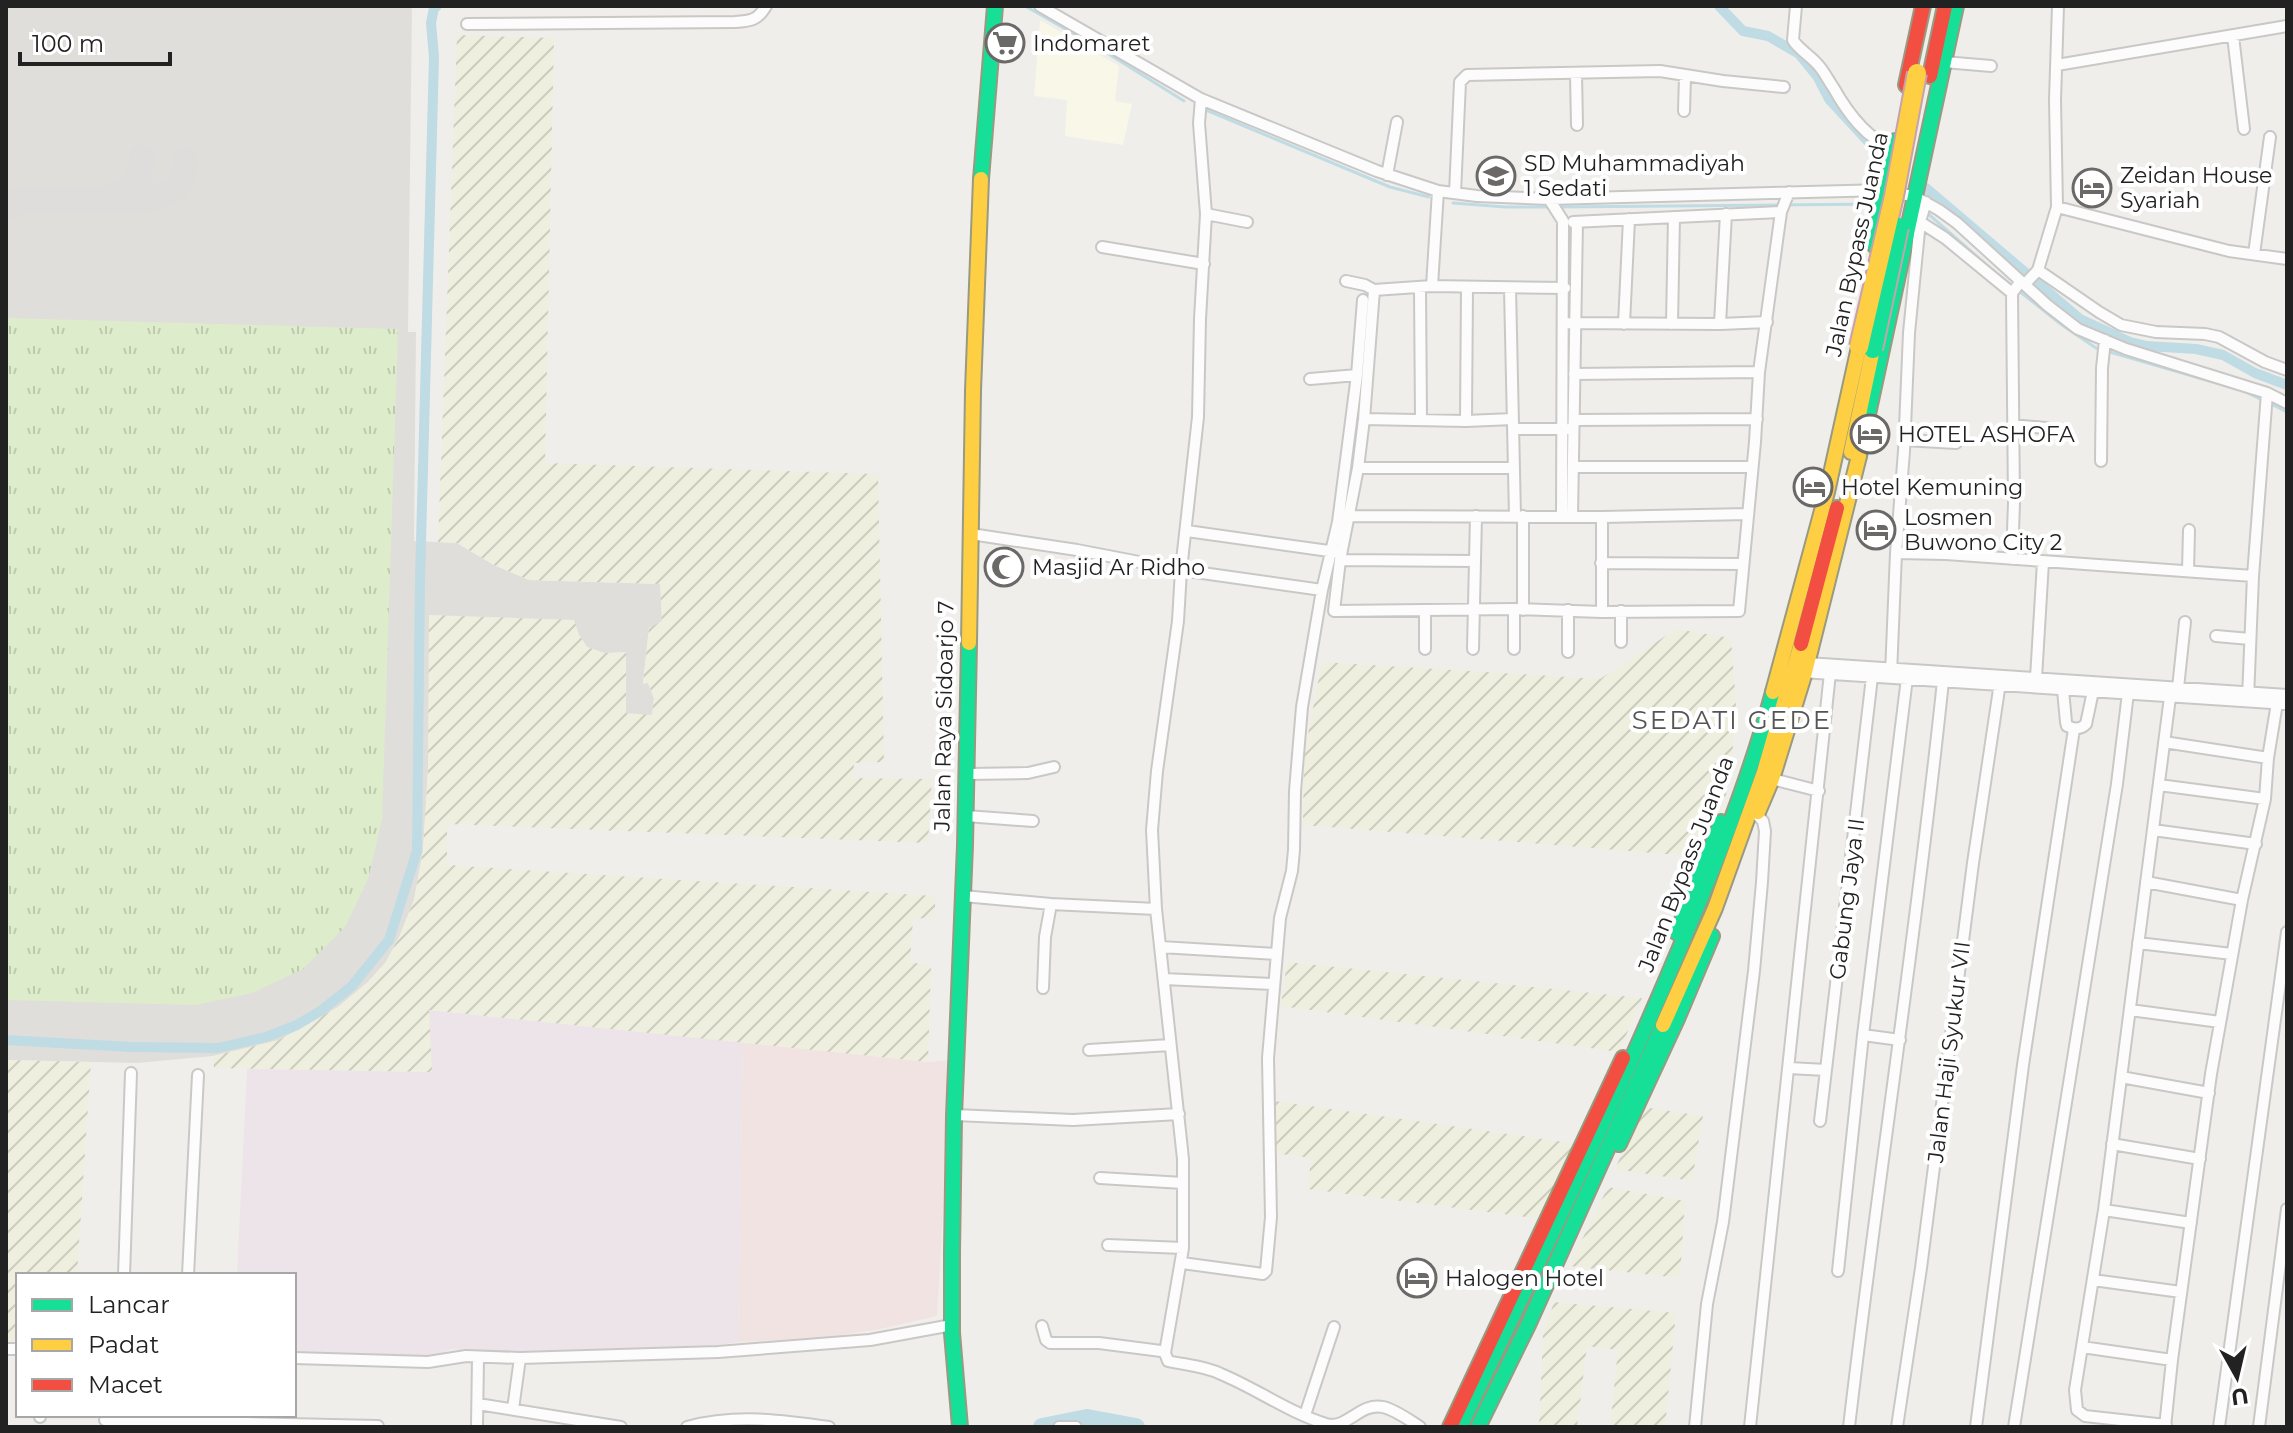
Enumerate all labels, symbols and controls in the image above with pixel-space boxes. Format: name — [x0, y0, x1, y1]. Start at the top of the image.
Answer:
scale bar — [20, 16, 170, 66]
supermarket icon: Indomaret — [984, 22, 1026, 64]
text: 100 m — [32, 29, 104, 58]
place label: Indomaret — [1033, 30, 1150, 57]
street label: Jalan Bypass Juanda — [1820, 129, 1894, 360]
place label: SD Muhammadiyah 1 Sedati — [1524, 150, 1745, 202]
school or university icon: SD Muhammadiyah 1 Sedati — [1475, 155, 1517, 197]
place label: Zeidan House Syariah — [2120, 162, 2272, 214]
hotel icon: Zeidan House Syariah — [2071, 167, 2113, 209]
hotel icon: HOTEL ASHOFA — [1849, 413, 1891, 455]
place label: HOTEL ASHOFA — [1898, 421, 2075, 448]
hotel icon: Hotel Kemuning — [1792, 466, 1834, 508]
place label: Hotel Kemuning — [1841, 474, 2023, 501]
place label: Losmen Buwono City 2 — [1904, 504, 2062, 556]
hotel icon: Losmen Buwono City 2 — [1855, 509, 1897, 551]
mosque icon: Masjid Ar Ridho — [983, 546, 1025, 588]
place label: Masjid Ar Ridho — [1032, 554, 1205, 581]
street label: Jalan Raya Sidoarjo 7 — [928, 600, 960, 832]
district label: SEDATI GEDE — [1632, 704, 1832, 736]
street label: Jalan Bypass Juanda — [1632, 752, 1740, 977]
street label: Gabung Jaya II — [1824, 817, 1870, 981]
street label: Jalan Haji Syukur VII — [1922, 940, 1976, 1165]
hotel icon: Halogen Hotel — [1396, 1257, 1438, 1299]
place label: Halogen Hotel — [1445, 1265, 1604, 1292]
legend — [16, 1273, 296, 1417]
text: Lancar — [88, 1290, 170, 1319]
text: Padat — [88, 1330, 159, 1359]
north arrow — [2197, 1337, 2277, 1417]
text: Macet — [88, 1370, 163, 1399]
text: U — [2229, 1382, 2250, 1411]

